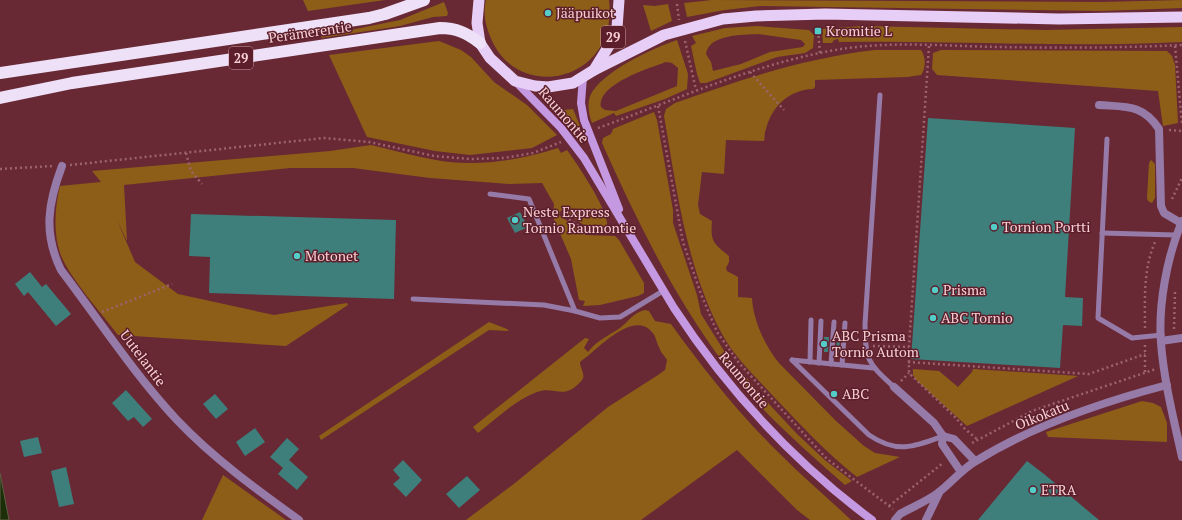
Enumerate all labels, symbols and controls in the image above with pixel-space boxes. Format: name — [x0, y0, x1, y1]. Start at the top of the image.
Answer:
place label: Jääpuikot — [556, 3, 616, 22]
marker: Jääpuikot — [543, 8, 553, 18]
street label: Perämerentie — [267, 16, 353, 47]
place label: Kromitie L — [826, 21, 892, 40]
road number: 29 — [601, 26, 625, 48]
marker: Kromitie L — [813, 26, 823, 36]
road number: 29 — [229, 47, 253, 69]
street label: Raumontie — [535, 83, 594, 147]
place label: Neste Express Tornio Raumontie — [523, 202, 636, 237]
marker: Neste Express Tornio Raumontie — [510, 215, 520, 225]
place label: Tornion Portti — [1002, 217, 1091, 236]
marker: Tornion Portti — [989, 222, 999, 232]
place label: Motonet — [305, 246, 359, 265]
marker: Motonet — [292, 251, 302, 261]
place label: Prisma — [943, 280, 986, 299]
marker: Prisma — [930, 285, 940, 295]
place label: ABC Tornio — [941, 308, 1013, 327]
marker: ABC Tornio — [928, 313, 938, 323]
street label: Uutelantie — [116, 326, 171, 390]
place label: ABC Prisma Tornio Autom — [832, 326, 919, 361]
marker: ABC Prisma Tornio Autom — [819, 339, 829, 349]
street label: Raumontie — [715, 347, 774, 412]
place label: ABC — [842, 384, 869, 403]
marker: ABC — [829, 389, 839, 399]
street label: Oikokatu — [1012, 395, 1072, 434]
place label: ETRA — [1041, 480, 1077, 499]
marker: ETRA — [1028, 485, 1038, 495]

